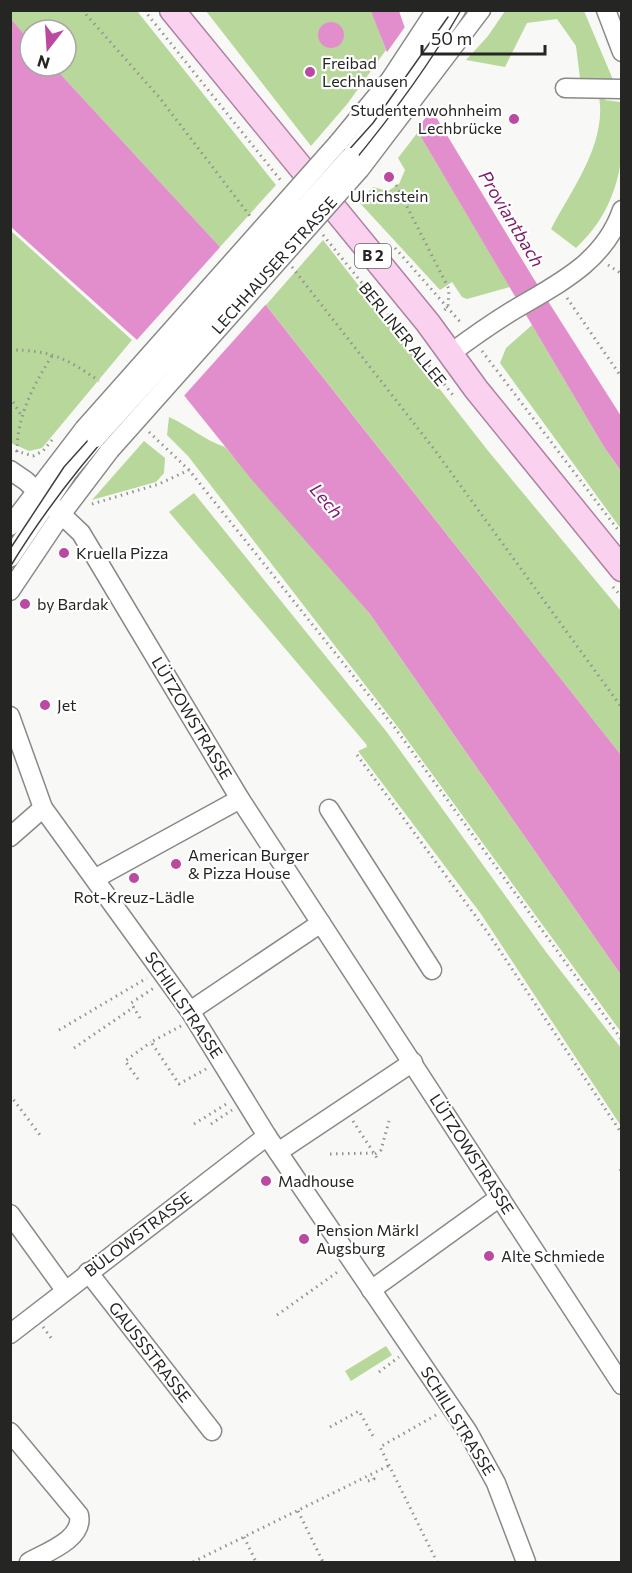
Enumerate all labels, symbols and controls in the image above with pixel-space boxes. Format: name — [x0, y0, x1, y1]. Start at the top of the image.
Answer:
north arrow — [18, 18, 78, 78]
scale bar — [422, 18, 545, 56]
text: 50 m — [431, 27, 472, 49]
text: N — [35, 52, 52, 74]
place label: Freibad Lechhausen — [322, 53, 408, 90]
marker: Freibad Lechhausen — [303, 65, 317, 79]
place label: Studentenwohnheim Lechbrücke — [350, 100, 502, 137]
marker: Studentenwohnheim Lechbrücke — [507, 112, 521, 126]
water label: Proviantbach — [474, 166, 549, 271]
marker: Ulrichstein — [382, 170, 396, 184]
place label: Ulrichstein — [350, 186, 428, 205]
street label: LECHHAUSER STRASSE — [207, 192, 340, 337]
road number: B 2 — [355, 244, 391, 268]
street label: BERLINER ALLEE — [356, 278, 451, 389]
water label: Lech — [306, 478, 348, 522]
place label: Kruella Pizza — [76, 543, 169, 562]
marker: Kruella Pizza — [57, 546, 71, 560]
place label: by Bardak — [37, 594, 109, 613]
marker: by Bardak — [18, 597, 32, 611]
street label: LÜTZOWSTRASSE — [148, 653, 237, 782]
place label: Jet — [57, 695, 77, 714]
marker: Jet — [38, 698, 52, 712]
place label: American Burger & Pizza House — [188, 845, 310, 882]
marker: American Burger & Pizza House — [169, 857, 183, 871]
marker: Rot-Kreuz-Lädle — [127, 871, 141, 885]
place label: Rot-Kreuz-Lädle — [73, 887, 195, 906]
street label: SCHILLSTRASSE — [142, 948, 227, 1062]
street label: LÜTZOWSTRASSE — [426, 1090, 518, 1217]
place label: Madhouse — [278, 1171, 354, 1190]
marker: Madhouse — [259, 1174, 273, 1188]
street label: BÜLOWSTRASSE — [80, 1187, 195, 1280]
place label: Pension Märkl Augsburg — [316, 1220, 419, 1257]
marker: Pension Märkl Augsburg — [297, 1232, 311, 1246]
place label: Alte Schmiede — [501, 1246, 605, 1265]
marker: Alte Schmiede — [482, 1249, 496, 1263]
street label: GAUSSSTRASSE — [105, 1298, 195, 1406]
street label: SCHILLSTRASSE — [417, 1363, 499, 1479]

